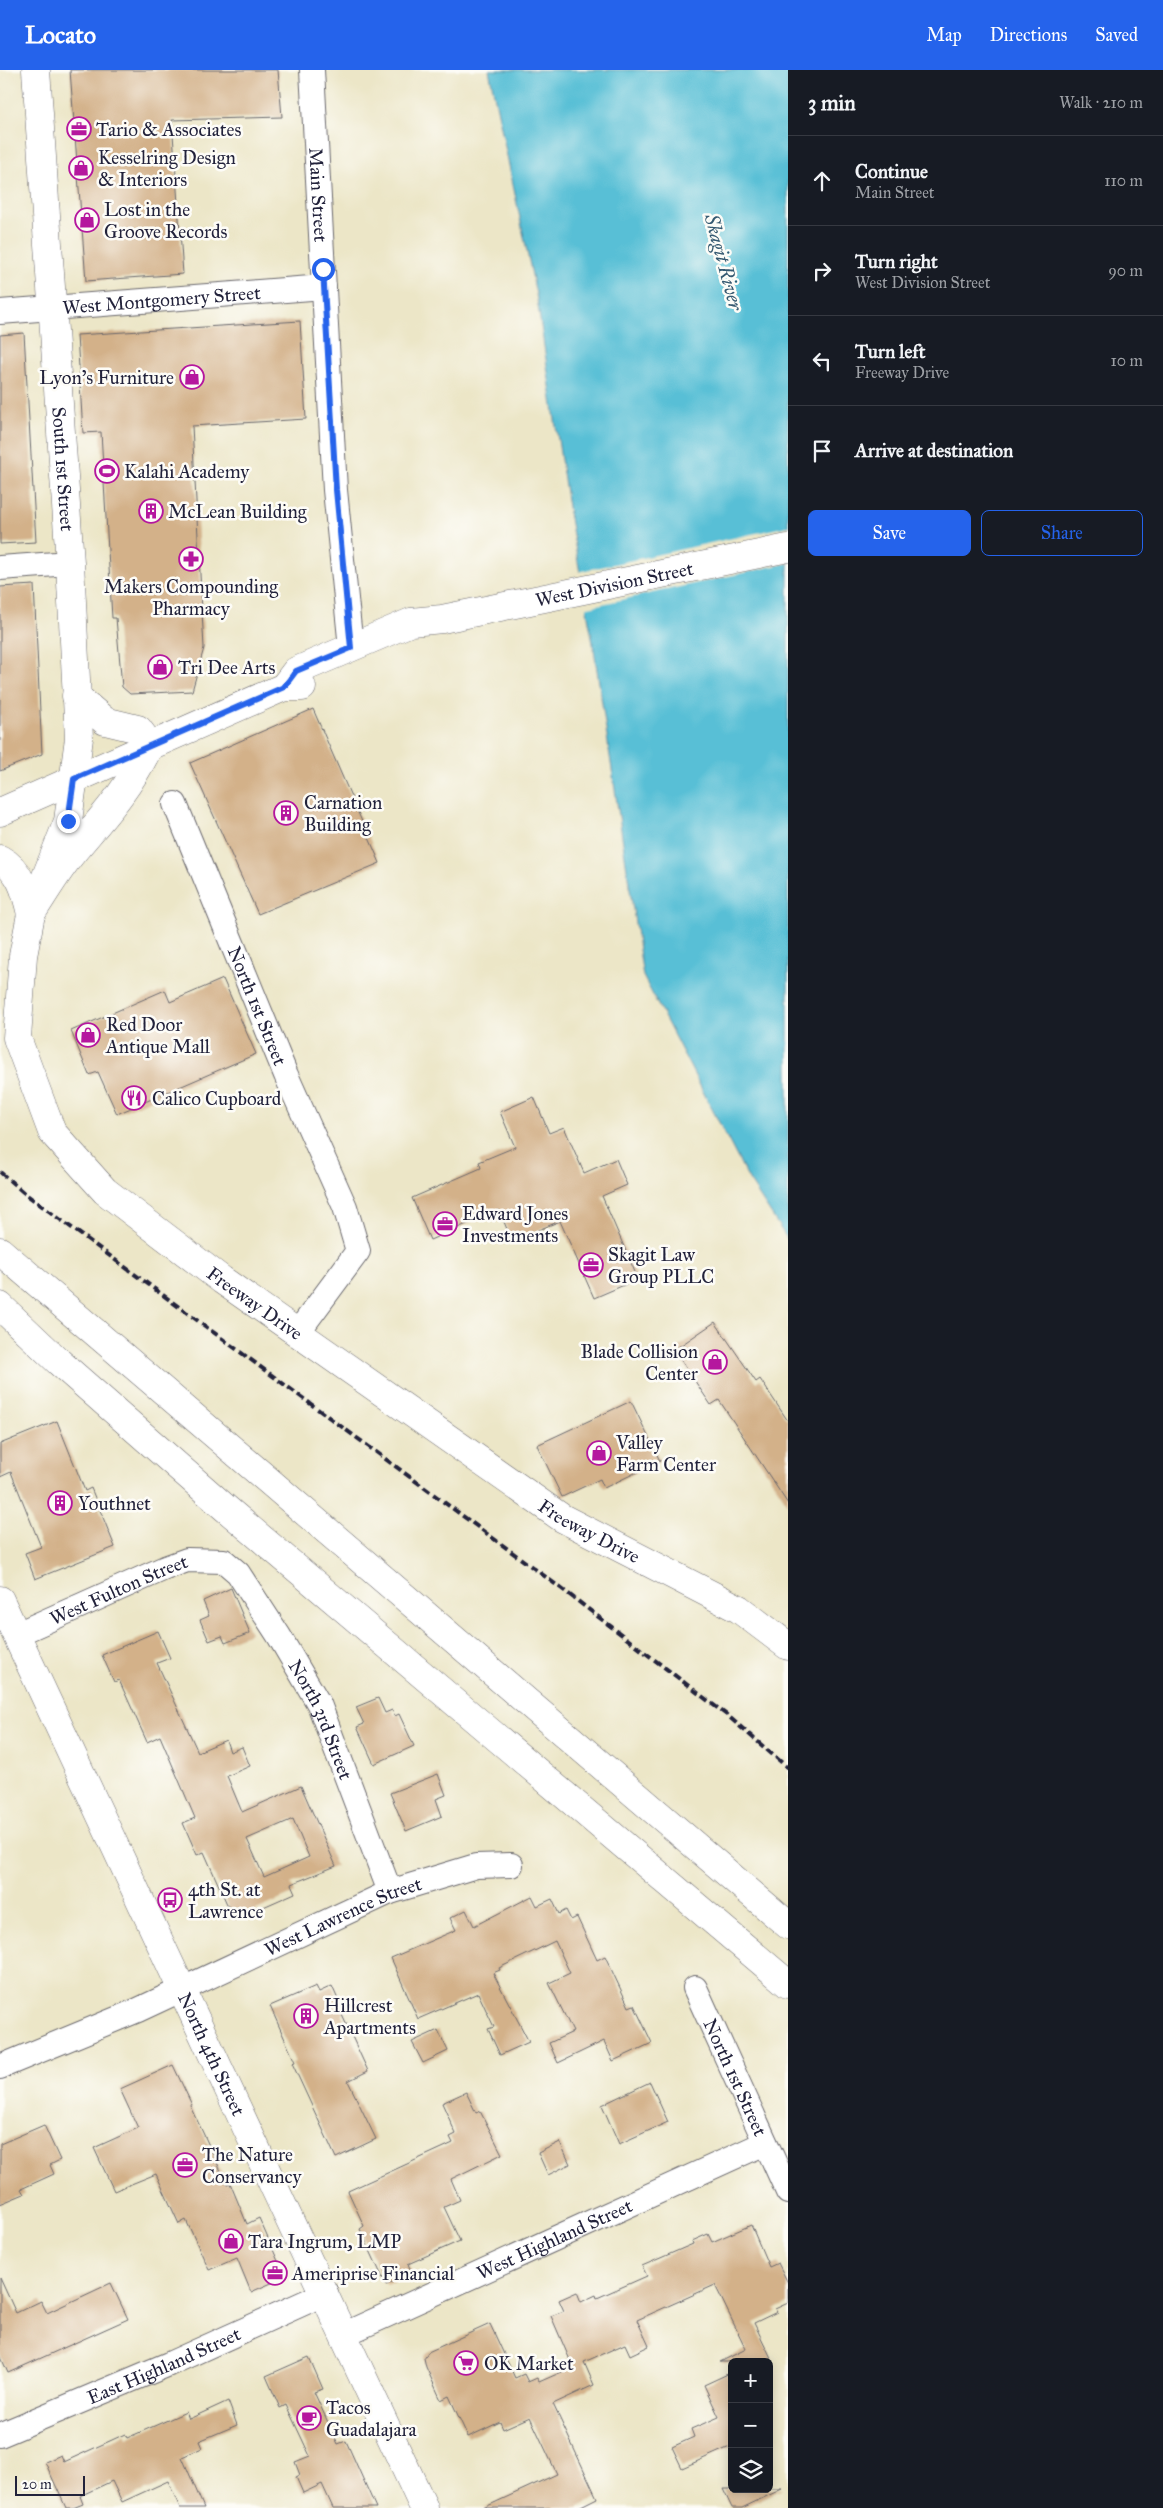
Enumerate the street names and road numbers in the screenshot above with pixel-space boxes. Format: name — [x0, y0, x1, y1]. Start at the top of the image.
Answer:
street label: Main Street — [304, 147, 332, 243]
street label: West Montgomery Street — [62, 281, 262, 319]
street label: South 1st Street — [47, 406, 79, 532]
street label: West Division Street — [533, 557, 696, 612]
street label: North 1st Street — [223, 943, 292, 1069]
street label: Freeway Drive — [202, 1262, 307, 1345]
street label: Freeway Drive — [534, 1494, 644, 1568]
street label: West Fulton Street — [46, 1550, 191, 1630]
street label: North 3rd Street — [283, 1656, 358, 1783]
street label: West Lawrence Street — [261, 1872, 425, 1961]
street label: North 4th Street — [173, 1989, 250, 2120]
street label: North 1st Street — [698, 2015, 772, 2140]
street label: West Highland Street — [473, 2194, 636, 2285]
street label: East Highland Street — [84, 2322, 244, 2409]

